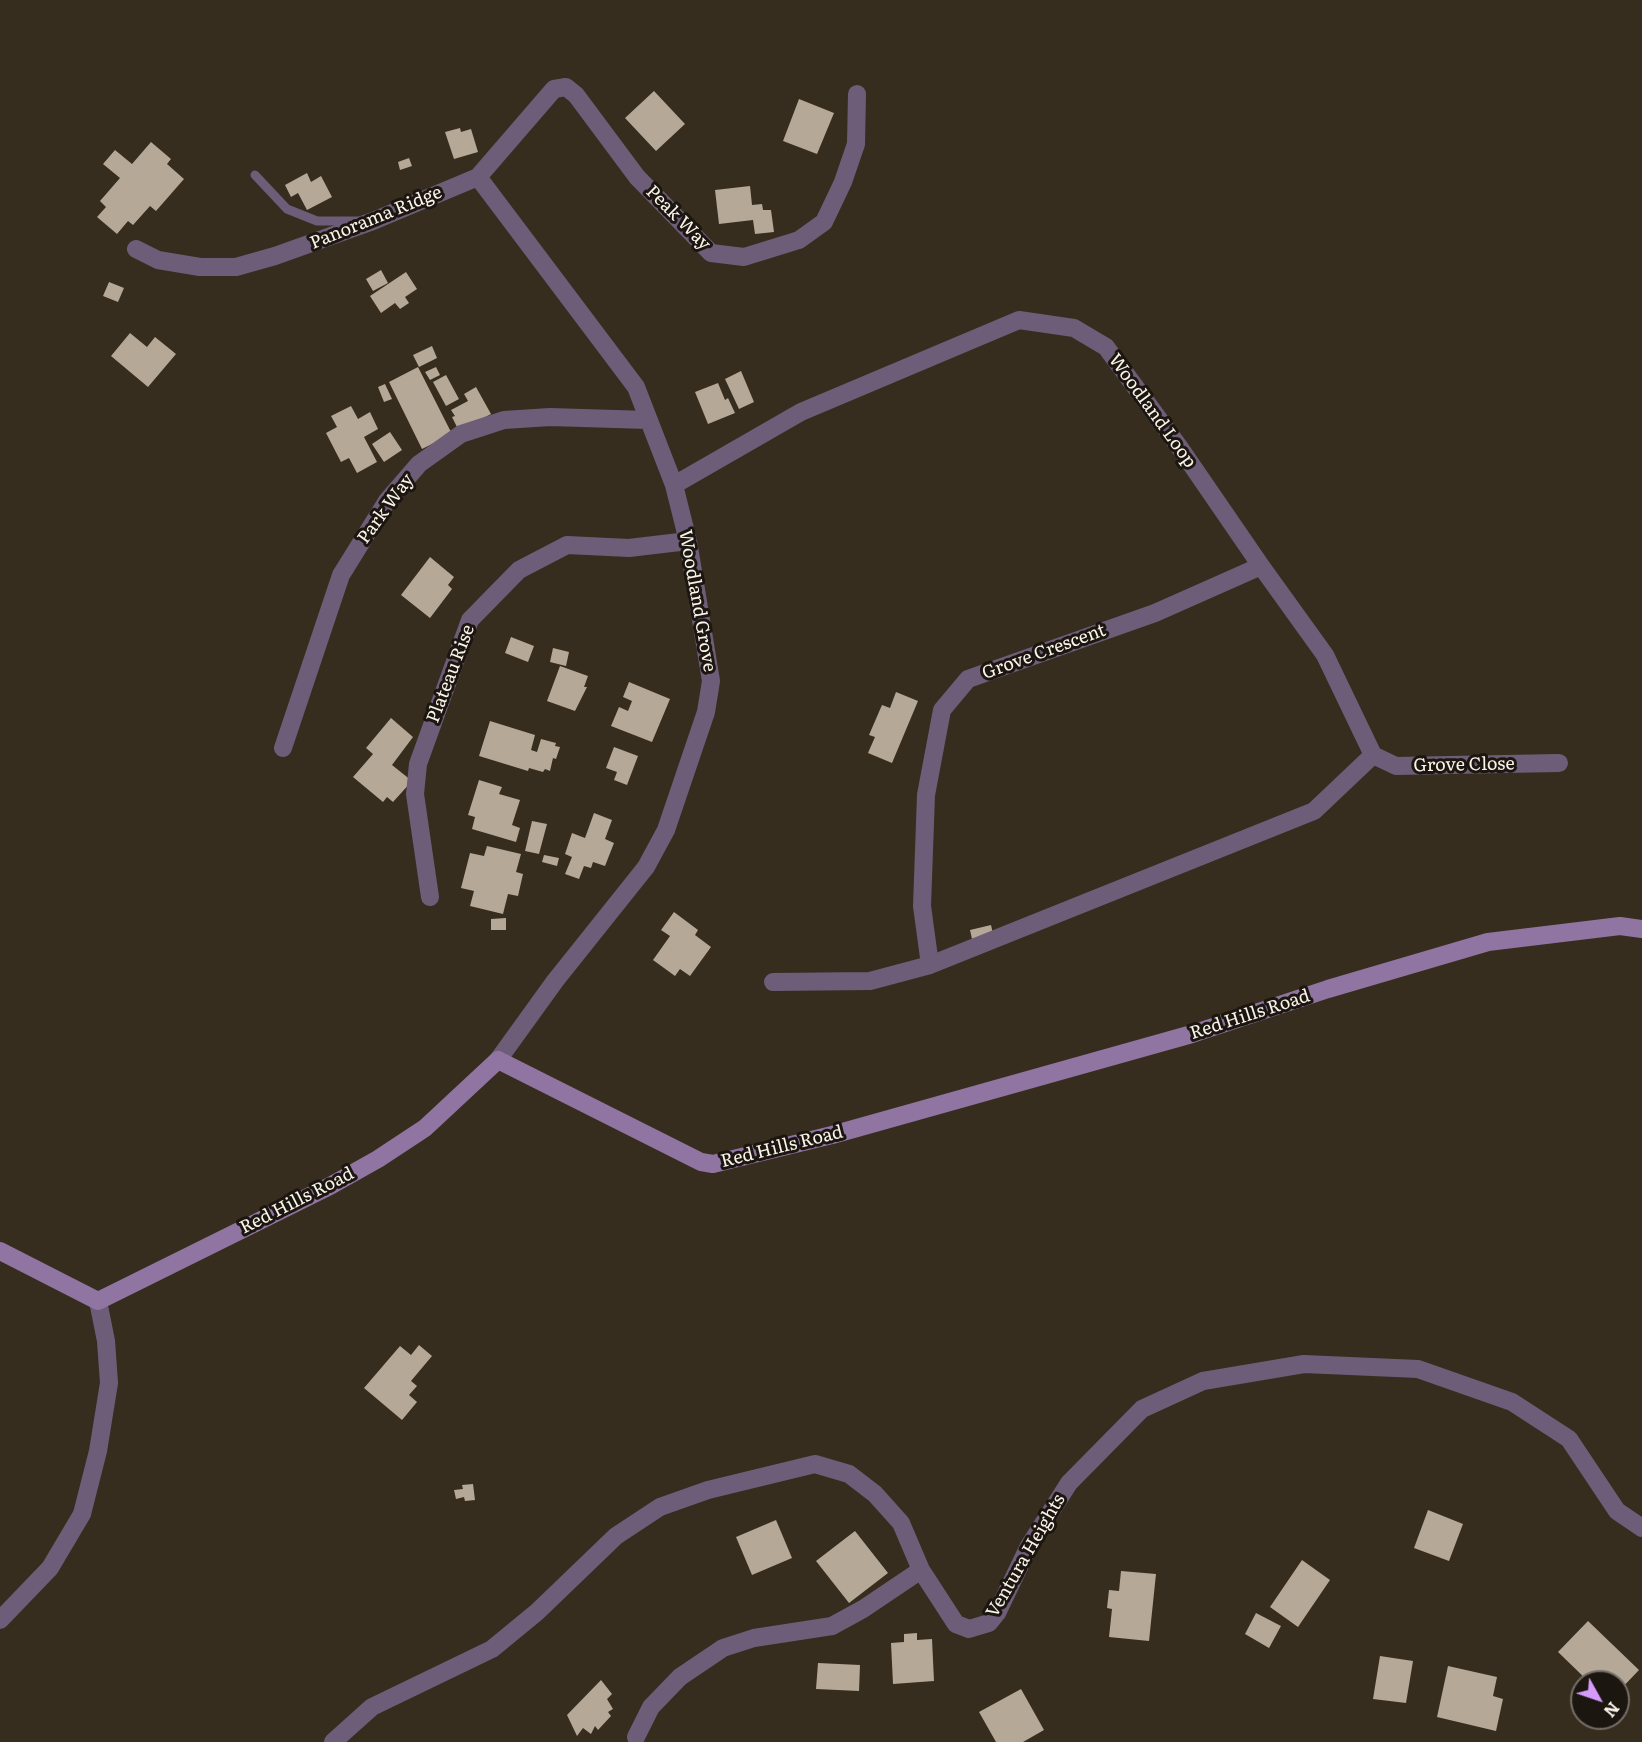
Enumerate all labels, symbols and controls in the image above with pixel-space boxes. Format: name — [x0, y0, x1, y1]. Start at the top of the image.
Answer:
street label: Peak Way — [641, 181, 715, 255]
street label: Panorama Ridge — [307, 182, 445, 254]
street label: Woodland Loop — [1103, 350, 1201, 472]
street label: Park Way — [353, 470, 419, 548]
street label: Woodland Grove — [674, 528, 720, 674]
street label: Grove Crescent — [979, 620, 1109, 684]
street label: Plateau Rise — [422, 622, 480, 726]
street label: Grove Close — [1413, 753, 1515, 777]
street label: Red Hills Road — [1187, 985, 1313, 1045]
street label: Red Hills Road — [719, 1121, 845, 1173]
street label: Red Hills Road — [236, 1163, 358, 1239]
street label: Ventura Heights — [982, 1490, 1070, 1622]
north arrow — [1570, 1670, 1630, 1730]
text: N — [1599, 1697, 1626, 1723]

